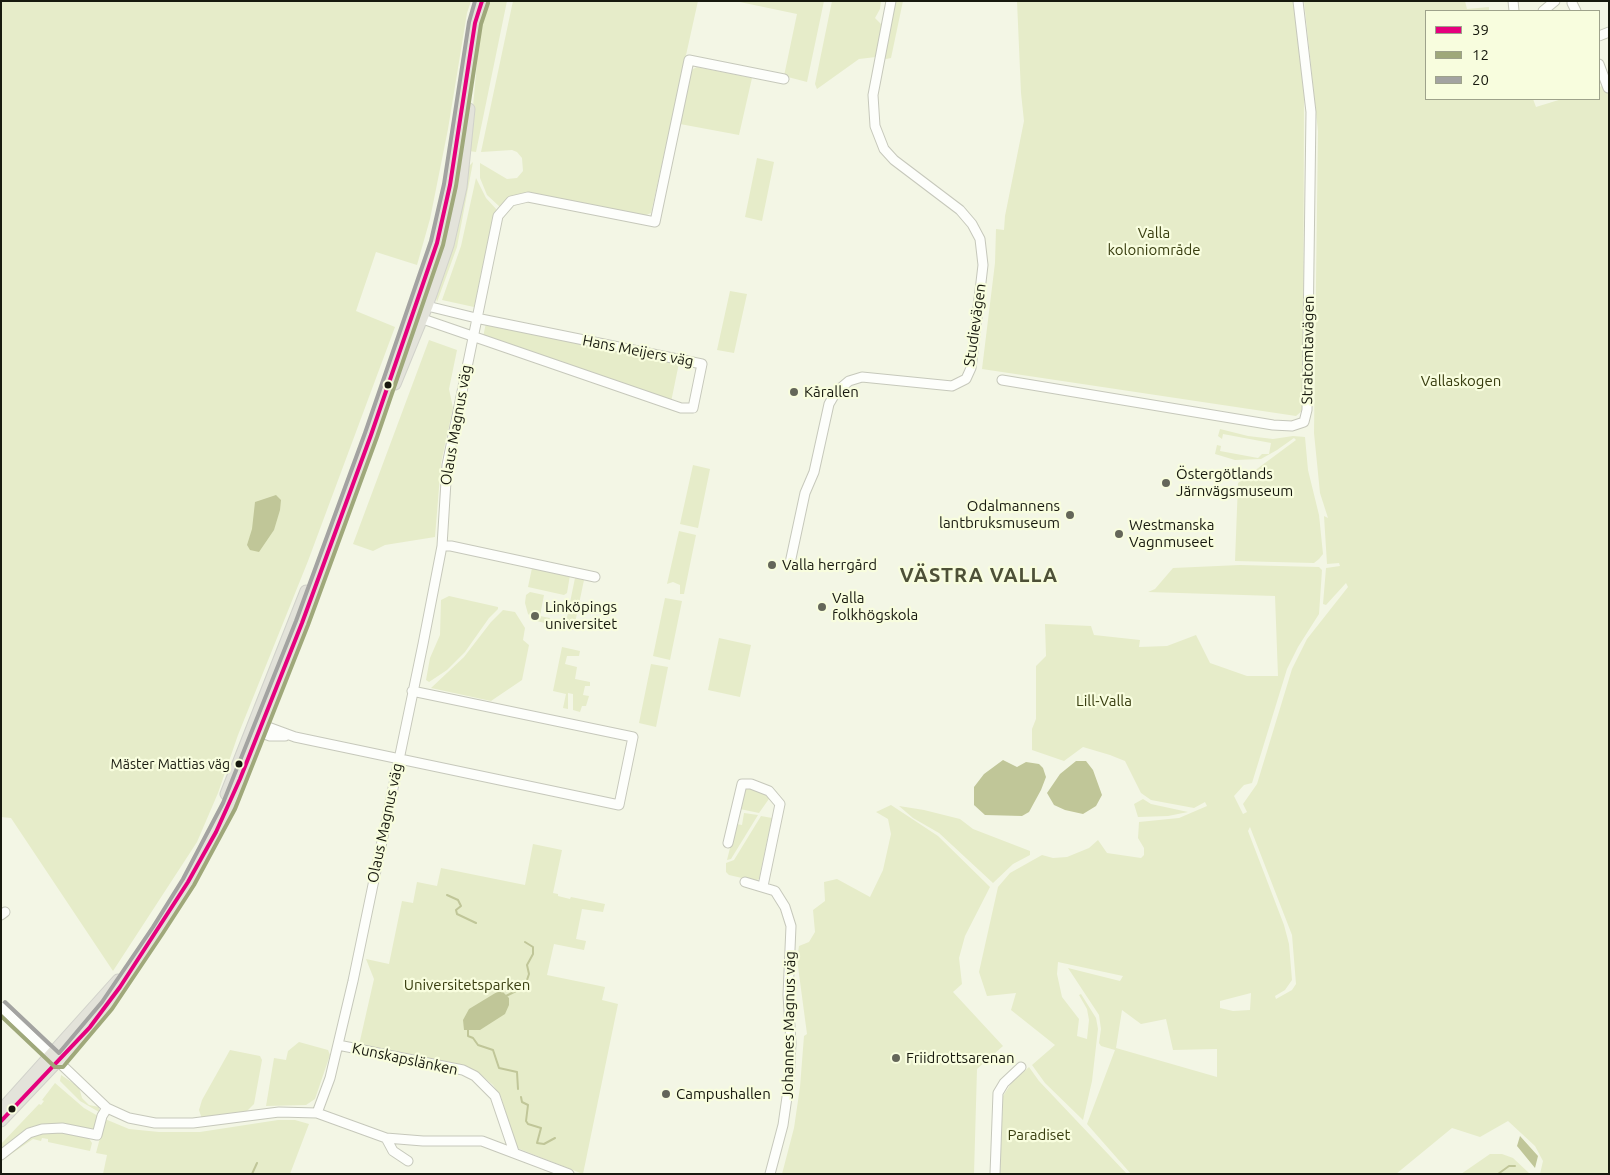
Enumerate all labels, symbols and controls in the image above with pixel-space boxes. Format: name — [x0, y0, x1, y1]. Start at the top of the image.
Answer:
legend — [1425, 10, 1600, 100]
text: 39 — [1472, 21, 1489, 38]
text: 12 — [1472, 46, 1489, 63]
text: 20 — [1472, 71, 1489, 88]
park label: Valla koloniområde — [1107, 224, 1201, 259]
street label: Studievägen — [960, 282, 990, 368]
street label: Stratomtavägen — [1298, 295, 1318, 405]
street label: Hans Meijers väg — [581, 331, 695, 371]
street label: Olaus Magnus väg — [437, 363, 475, 487]
park label: Vallaskogen — [1421, 372, 1501, 390]
unlabelled marker — [383, 380, 393, 390]
place label: Kårallen — [804, 383, 859, 401]
marker: Kårallen — [788, 386, 800, 398]
place label: Östergötlands Järnvägsmuseum — [1176, 465, 1293, 500]
marker: Östergötlands Järnvägsmuseum — [1160, 477, 1172, 489]
place label: Odalmannens lantbruksmuseum — [939, 497, 1060, 532]
marker: Odalmannens lantbruksmuseum — [1064, 509, 1076, 521]
place label: Westmanska Vagnmuseet — [1129, 516, 1214, 551]
marker: Westmanska Vagnmuseet — [1113, 528, 1125, 540]
place label: Valla herrgård — [782, 556, 877, 574]
marker: Valla herrgård — [766, 559, 778, 571]
district label: VÄSTRA VALLA — [898, 563, 1060, 587]
place label: Valla folkhögskola — [832, 589, 918, 624]
place label: Linköpings universitet — [545, 598, 617, 633]
marker: Valla folkhögskola — [816, 601, 828, 613]
marker: Linköpings universitet — [529, 610, 541, 622]
park label: Lill-Valla — [1076, 692, 1132, 710]
place label: Mäster Mattias väg — [111, 756, 230, 772]
marker: Mäster Mattias väg — [234, 759, 244, 769]
street label: Olaus Magnus väg — [364, 762, 406, 884]
street label: Johannes Magnus väg — [779, 951, 799, 1099]
park label: Universitetsparken — [404, 976, 530, 994]
street label: Kunskapslänken — [350, 1039, 460, 1079]
place label: Friidrottsarenan — [906, 1049, 1015, 1067]
marker: Friidrottsarenan — [890, 1052, 902, 1064]
place label: Campushallen — [676, 1085, 771, 1103]
marker: Campushallen — [660, 1088, 672, 1100]
unlabelled marker — [7, 1104, 17, 1114]
park label: Paradiset — [1007, 1126, 1071, 1144]

